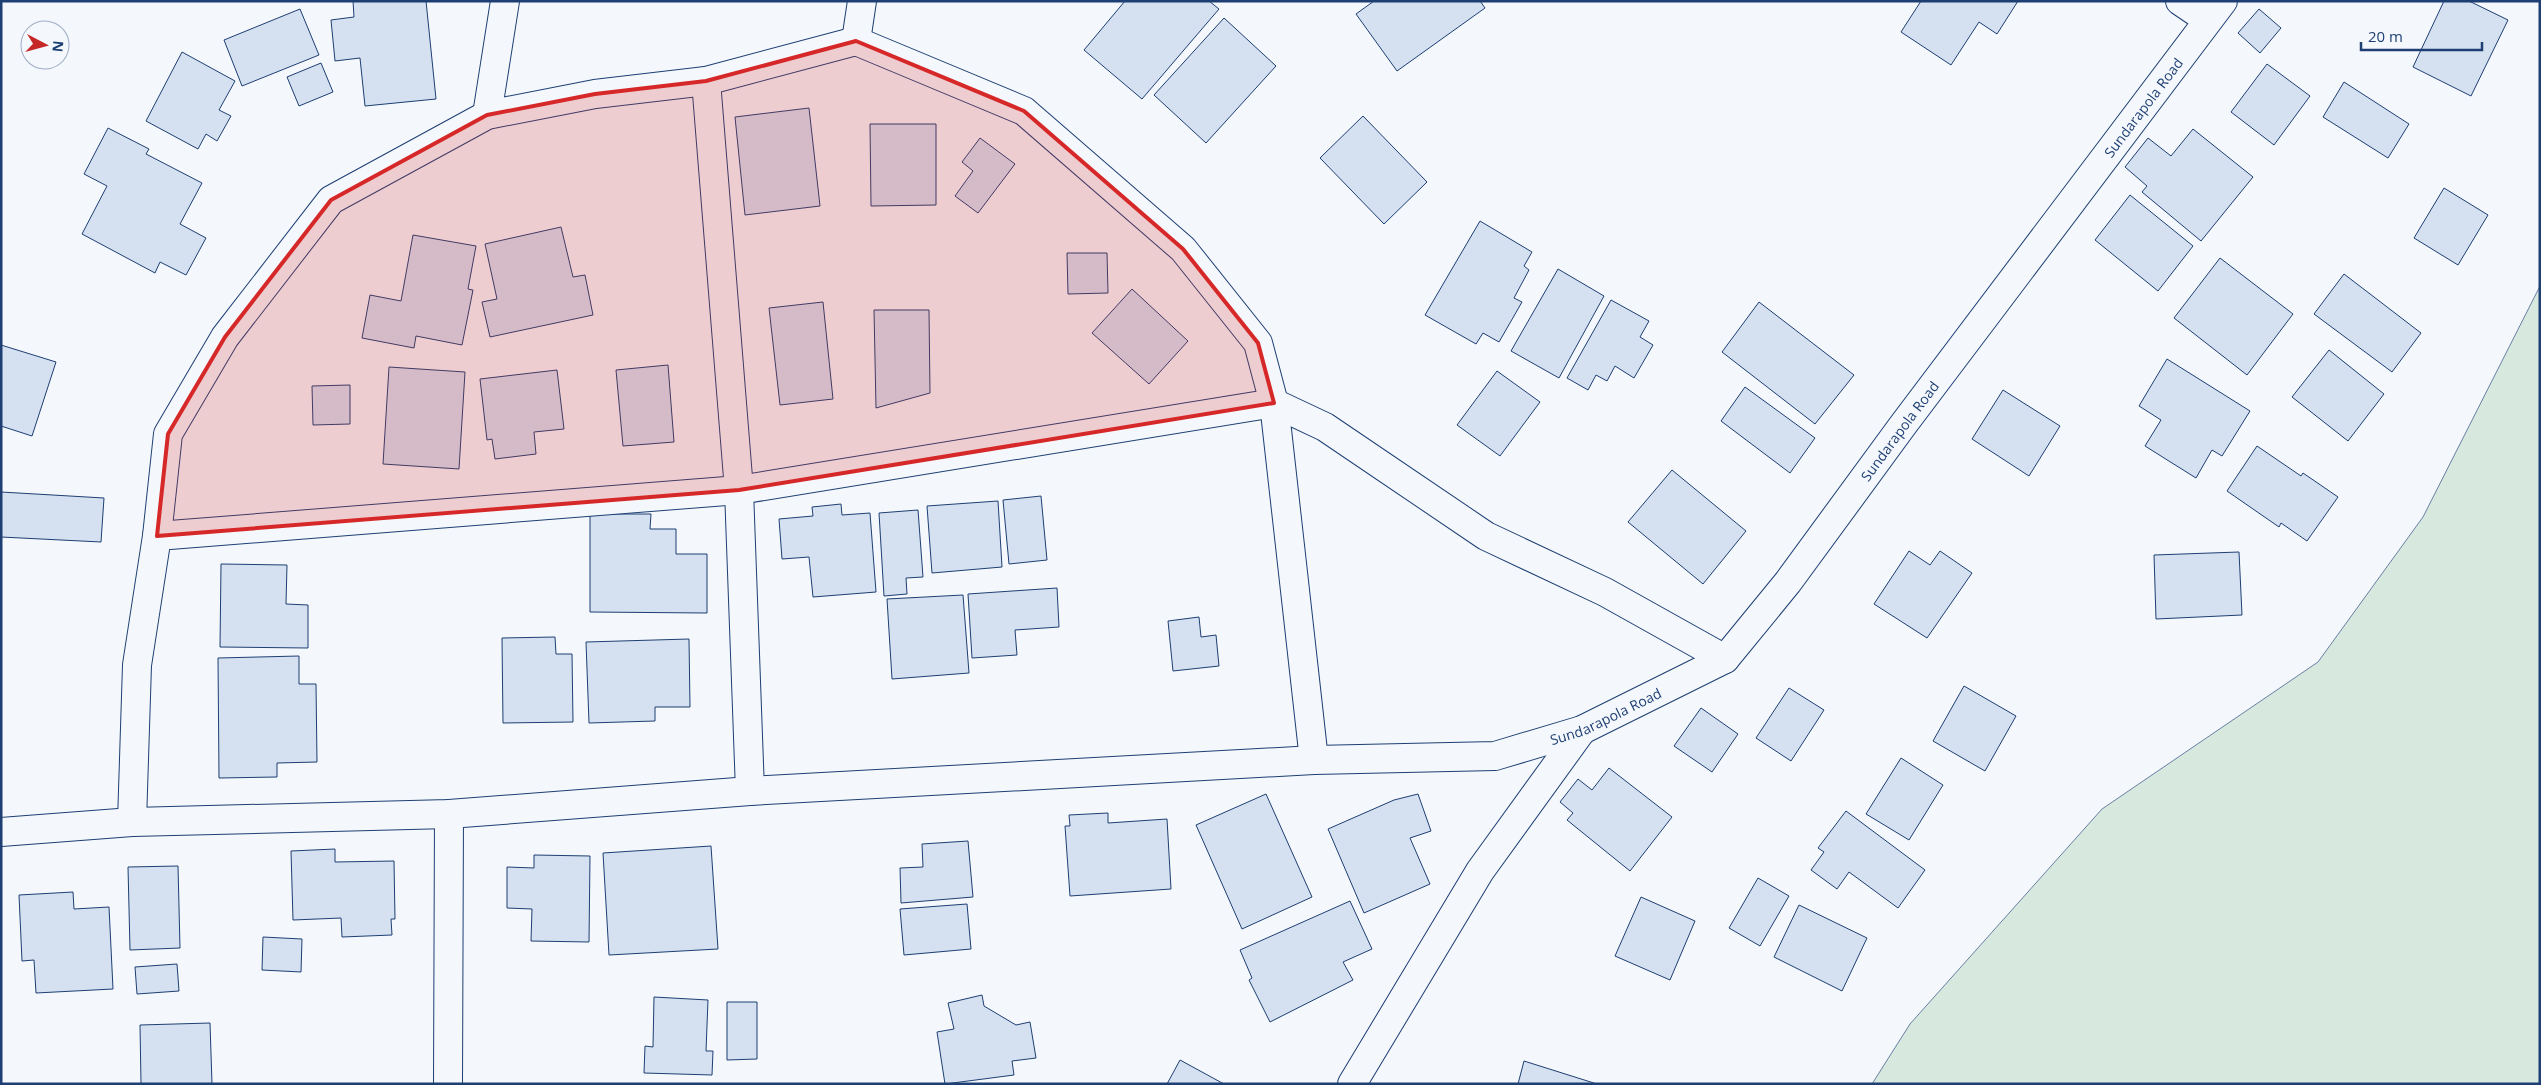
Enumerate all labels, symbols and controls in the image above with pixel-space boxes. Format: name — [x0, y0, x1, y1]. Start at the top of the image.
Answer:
north arrow — [20, 20, 70, 70]
scale bar — [2361, 20, 2482, 52]
text: 20 m — [2368, 26, 2403, 46]
text: N — [48, 40, 68, 53]
street label: Sundarapola Road — [2099, 54, 2187, 161]
street label: Sundarapola Road — [1856, 377, 1943, 485]
street label: Sundarapola Road — [1548, 683, 1664, 749]

